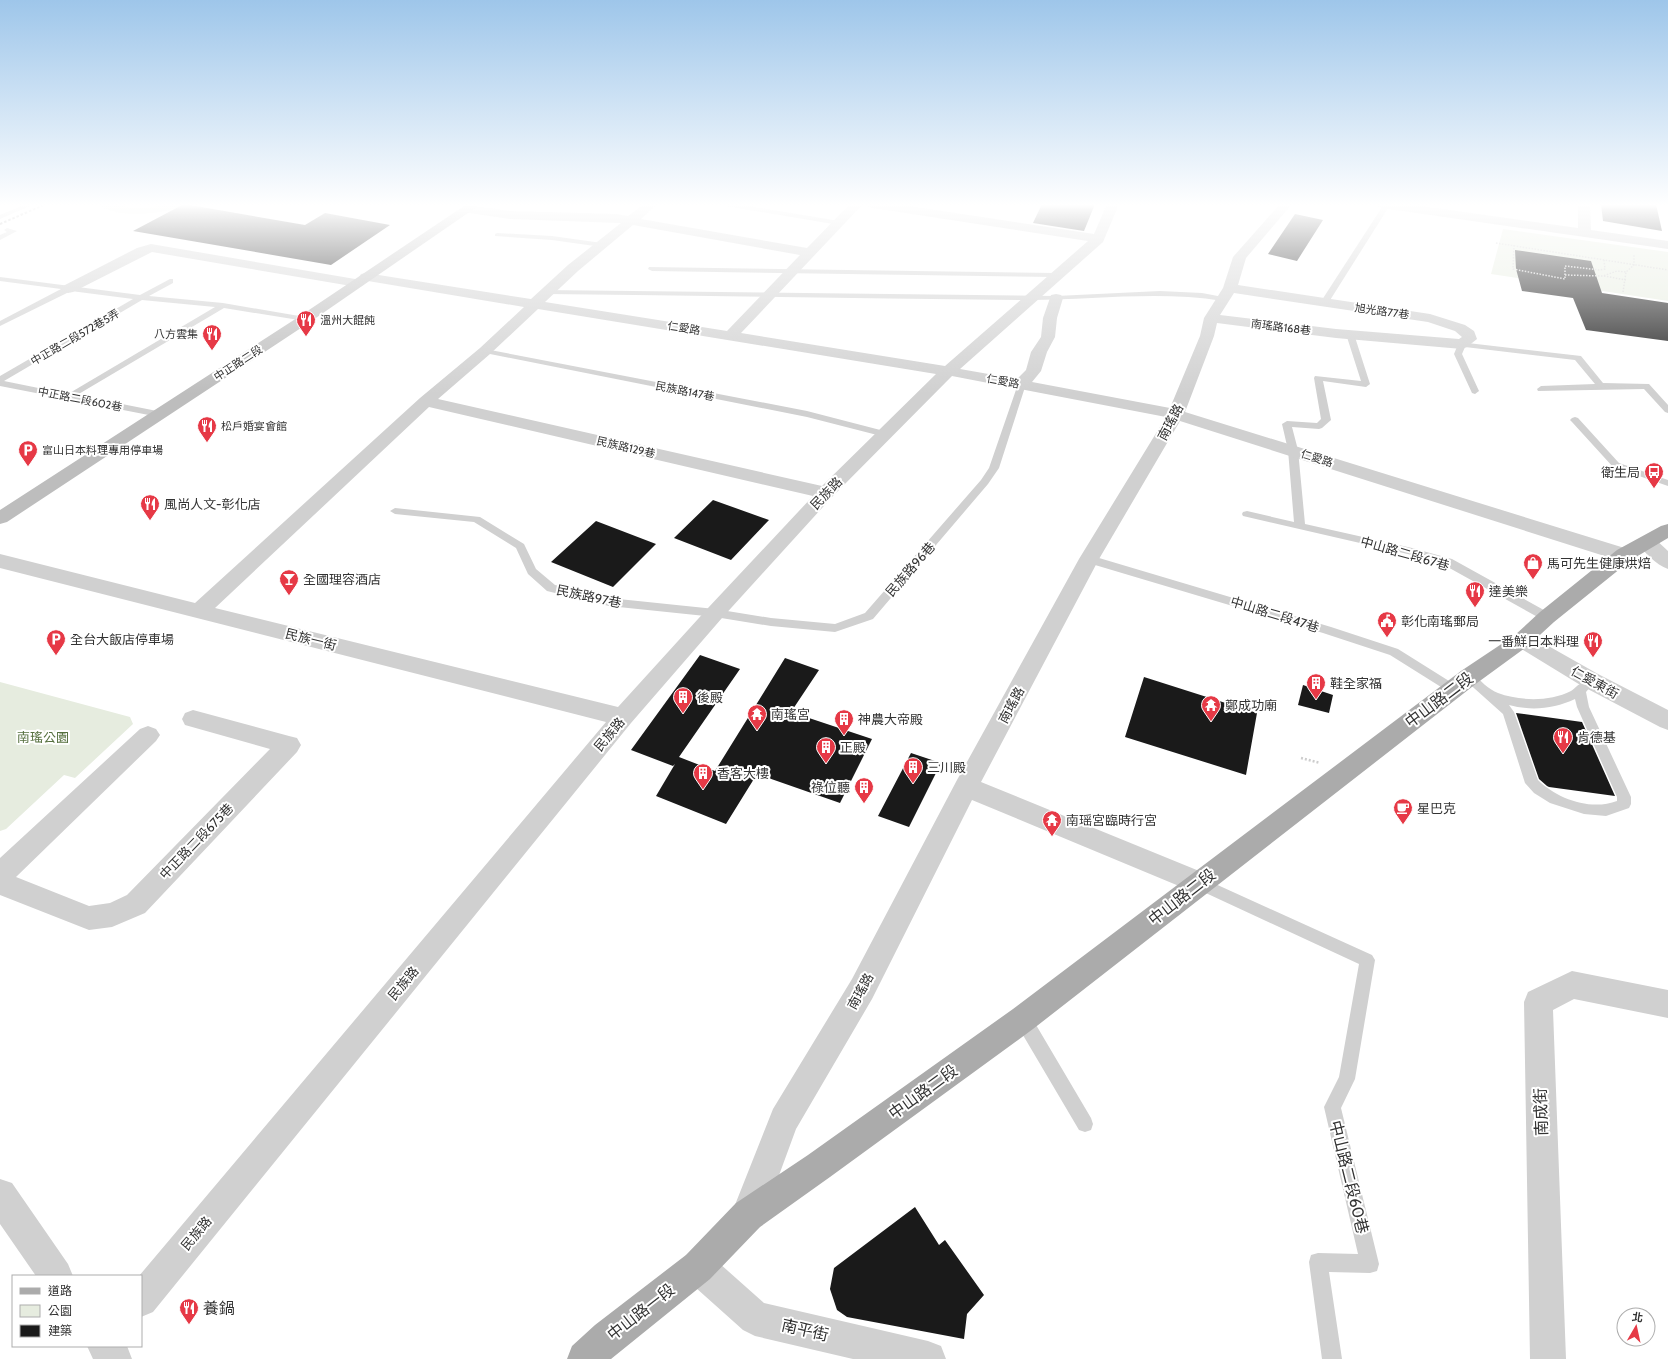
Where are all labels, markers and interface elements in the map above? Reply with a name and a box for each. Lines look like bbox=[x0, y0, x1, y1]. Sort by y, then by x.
street label: 旭光路77巷 bbox=[1354, 300, 1410, 322]
street label: 中正路二段572巷5弄 bbox=[28, 306, 122, 368]
restaurant icon: 溫州大餛飩 bbox=[295, 309, 317, 337]
place label: 溫州大餛飩 bbox=[320, 313, 375, 327]
street label: 南瑤路168巷 bbox=[1250, 316, 1312, 338]
street label: 仁愛路 bbox=[667, 319, 701, 337]
restaurant icon: 八方雲集 bbox=[201, 323, 223, 351]
place label: 八方雲集 bbox=[154, 327, 198, 341]
street label: 中正路二段 bbox=[211, 342, 265, 384]
street label: 仁愛路 bbox=[986, 371, 1020, 391]
street label: 民族路147巷 bbox=[654, 378, 716, 404]
street label: 中正路二段602巷 bbox=[37, 384, 123, 414]
street label: 南瑤路 bbox=[1154, 401, 1186, 443]
restaurant icon: 松戶婚宴會館 bbox=[196, 415, 218, 443]
place label: 松戶婚宴會館 bbox=[221, 419, 287, 433]
street label: 民族路129巷 bbox=[595, 433, 657, 461]
parking icon: 富山日本料理專用停車場 bbox=[17, 439, 39, 467]
place label: 富山日本料理專用停車場 bbox=[42, 443, 163, 457]
street label: 仁愛路 bbox=[1299, 446, 1335, 470]
bus stop icon: 衛生局 bbox=[1643, 461, 1665, 489]
place label: 衛生局 bbox=[1601, 464, 1640, 480]
street label: 民族路 bbox=[807, 473, 845, 513]
restaurant icon: 風尚人文-彰化店 bbox=[139, 493, 161, 521]
place label: 風尚人文-彰化店 bbox=[164, 496, 261, 512]
street label: 中山路二段67巷 bbox=[1359, 533, 1451, 573]
street label: 民族路96巷 bbox=[882, 539, 938, 599]
shop icon: 馬可先生健康烘焙 bbox=[1522, 552, 1544, 580]
place label: 馬可先生健康烘焙 bbox=[1547, 555, 1651, 571]
bar icon: 全國理容酒店 bbox=[278, 568, 300, 596]
place label: 全國理容酒店 bbox=[303, 571, 381, 587]
restaurant icon: 達美樂 bbox=[1464, 580, 1486, 608]
street label: 民族路97巷 bbox=[555, 581, 623, 611]
place label: 達美樂 bbox=[1489, 583, 1528, 599]
street label: 中山路二段47巷 bbox=[1229, 593, 1321, 635]
public building icon: 彰化南瑤郵局 bbox=[1376, 610, 1398, 638]
place label: 彰化南瑤郵局 bbox=[1401, 613, 1479, 629]
street label: 民族一街 bbox=[284, 625, 338, 653]
parking icon: 全台大飯店停車場 bbox=[45, 628, 67, 656]
restaurant icon: 一番鮮日本料理 bbox=[1582, 630, 1604, 658]
place label: 全台大飯店停車場 bbox=[70, 631, 174, 647]
place label: 一番鮮日本料理 bbox=[1488, 633, 1579, 649]
street label: 仁愛東街 bbox=[1568, 662, 1622, 702]
street label: 中山路二段 bbox=[1401, 668, 1477, 732]
building icon: 鞋全家福 bbox=[1305, 672, 1327, 700]
place label: 鞋全家福 bbox=[1330, 675, 1382, 691]
street label: 南瑤路 bbox=[995, 684, 1027, 726]
building icon: 後殿 bbox=[672, 686, 694, 714]
place label: 後殿 bbox=[697, 689, 723, 705]
temple icon: 鄭成功廟 bbox=[1200, 694, 1222, 722]
place label: 鄭成功廟 bbox=[1225, 697, 1277, 713]
temple icon: 南瑤宮 bbox=[746, 703, 768, 731]
place label: 南瑤宮 bbox=[771, 706, 810, 722]
building icon: 神農大帝殿 bbox=[833, 708, 855, 736]
place label: 神農大帝殿 bbox=[858, 711, 923, 727]
street label: 民族路 bbox=[590, 714, 628, 754]
restaurant icon: 肯德基 bbox=[1552, 726, 1574, 754]
park label: 南瑤公園 bbox=[17, 729, 69, 745]
place label: 肯德基 bbox=[1577, 729, 1616, 745]
building icon: 正殿 bbox=[815, 736, 837, 764]
place label: 正殿 bbox=[840, 739, 866, 755]
building icon: 三川殿 bbox=[902, 756, 924, 784]
place label: 三川殿 bbox=[927, 759, 966, 775]
building icon: 香客大樓 bbox=[692, 762, 714, 790]
place label: 香客大樓 bbox=[717, 765, 769, 781]
building icon: 祿位聽 bbox=[853, 776, 875, 804]
place label: 祿位聽 bbox=[811, 779, 850, 795]
cafe icon: 星巴克 bbox=[1392, 797, 1414, 825]
street label: 中正路二段675巷 bbox=[156, 800, 236, 882]
place label: 星巴克 bbox=[1417, 800, 1456, 816]
temple icon: 南瑶宮臨時行宮 bbox=[1041, 809, 1063, 837]
place label: 南瑶宮臨時行宮 bbox=[1066, 812, 1157, 828]
street label: 中山路二段 bbox=[1145, 865, 1219, 929]
street label: 民族路 bbox=[384, 963, 422, 1003]
street label: 南瑤路 bbox=[844, 970, 876, 1012]
street label: 中山路二段 bbox=[885, 1061, 961, 1123]
street label: 南成街 bbox=[1531, 1088, 1551, 1136]
street label: 中山路二段60巷 bbox=[1326, 1118, 1372, 1236]
street label: 民族路 bbox=[177, 1213, 215, 1253]
legend bbox=[12, 1275, 142, 1347]
street label: 中山路一段 bbox=[604, 1280, 678, 1344]
text: 道路 bbox=[48, 1283, 72, 1298]
restaurant icon: 養鍋 bbox=[178, 1297, 200, 1325]
place label: 養鍋 bbox=[203, 1299, 235, 1318]
text: 公園 bbox=[48, 1303, 72, 1318]
north arrow bbox=[1616, 1307, 1656, 1347]
text: 北 bbox=[1631, 1309, 1644, 1325]
street label: 南平街 bbox=[779, 1315, 831, 1345]
text: 建築 bbox=[48, 1323, 72, 1338]

